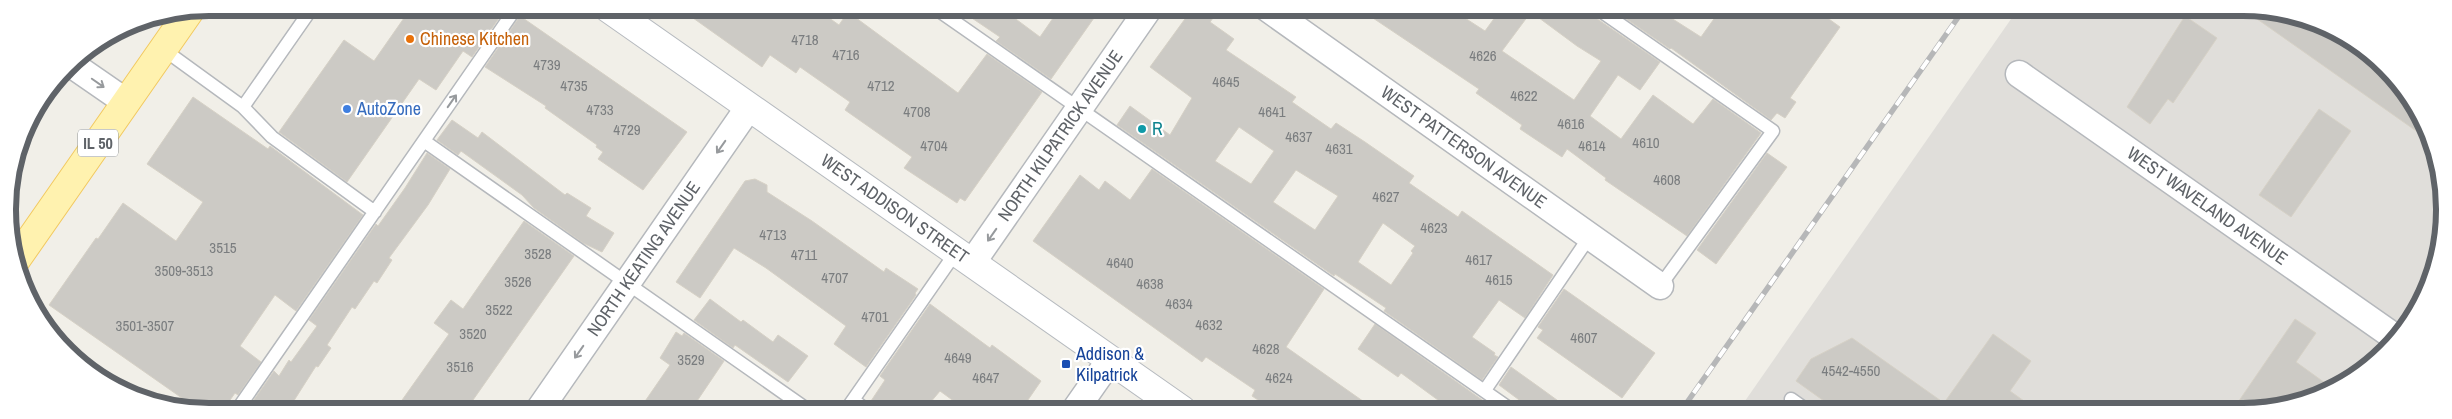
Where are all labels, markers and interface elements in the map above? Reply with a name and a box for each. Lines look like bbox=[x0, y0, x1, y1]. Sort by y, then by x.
place label: Chinese Kitchen bbox=[420, 26, 529, 51]
house number: 4718 bbox=[791, 29, 819, 50]
marker: Chinese Kitchen bbox=[404, 33, 416, 45]
house number: 4716 bbox=[832, 44, 860, 65]
street label: NORTH KILPATRICK AVENUE bbox=[992, 45, 1128, 226]
house number: 4626 bbox=[1469, 45, 1497, 66]
house number: 4739 bbox=[533, 54, 561, 75]
house number: 4645 bbox=[1212, 71, 1240, 92]
house number: 4735 bbox=[560, 75, 588, 96]
house number: 4712 bbox=[867, 75, 895, 96]
one-way arrow bbox=[91, 78, 105, 88]
street label: WEST PATTERSON AVENUE bbox=[1376, 79, 1552, 214]
house number: 4622 bbox=[1510, 85, 1538, 106]
one-way arrow bbox=[447, 94, 457, 108]
place label: AutoZone bbox=[356, 96, 421, 121]
house number: 4733 bbox=[586, 99, 614, 120]
house number: 4708 bbox=[903, 101, 931, 122]
house number: 4641 bbox=[1258, 101, 1286, 122]
marker: AutoZone bbox=[341, 103, 353, 115]
house number: 4616 bbox=[1557, 113, 1585, 134]
place label: R bbox=[1152, 116, 1163, 141]
house number: 4729 bbox=[613, 119, 641, 140]
marker: R bbox=[1136, 123, 1148, 135]
house number: 4637 bbox=[1285, 126, 1313, 147]
road number: IL 50 bbox=[78, 130, 118, 156]
house number: 4610 bbox=[1632, 132, 1660, 153]
house number: 4704 bbox=[920, 135, 948, 156]
house number: 4614 bbox=[1578, 135, 1606, 156]
house number: 4631 bbox=[1325, 138, 1353, 159]
one-way arrow bbox=[716, 140, 726, 154]
street label: WEST WAVELAND AVENUE bbox=[2122, 141, 2293, 270]
street label: WEST ADDISON STREET bbox=[816, 148, 974, 269]
house number: 4608 bbox=[1653, 169, 1681, 190]
street label: NORTH KEATING AVENUE bbox=[581, 176, 706, 341]
house number: 4627 bbox=[1372, 186, 1400, 207]
house number: 4623 bbox=[1420, 217, 1448, 238]
house number: 4713 bbox=[759, 224, 787, 245]
one-way arrow bbox=[987, 228, 997, 242]
house number: 3515 bbox=[209, 237, 237, 258]
house number: 3528 bbox=[524, 243, 552, 264]
house number: 4711 bbox=[791, 244, 817, 265]
house number: 4617 bbox=[1465, 249, 1493, 270]
house number: 4640 bbox=[1106, 252, 1134, 273]
house number: 3509-3513 bbox=[155, 260, 214, 281]
house number: 4707 bbox=[821, 267, 849, 288]
house number: 4615 bbox=[1485, 269, 1513, 290]
house number: 3526 bbox=[504, 271, 532, 292]
house number: 4638 bbox=[1136, 273, 1164, 294]
house number: 4634 bbox=[1165, 293, 1193, 314]
house number: 3522 bbox=[485, 299, 513, 320]
house number: 4701 bbox=[861, 306, 889, 327]
house number: 4632 bbox=[1195, 314, 1223, 335]
house number: 3501-3507 bbox=[116, 315, 175, 336]
house number: 3520 bbox=[459, 323, 487, 344]
house number: 4607 bbox=[1570, 327, 1598, 348]
house number: 4628 bbox=[1252, 338, 1280, 359]
place label: Addison & Kilpatrick bbox=[1075, 341, 1144, 387]
one-way arrow bbox=[574, 345, 584, 359]
house number: 4649 bbox=[944, 347, 972, 368]
house number: 3529 bbox=[677, 349, 705, 370]
house number: 3516 bbox=[446, 356, 474, 377]
marker: Addison & Kilpatrick bbox=[1060, 358, 1072, 370]
house number: 4542-4550 bbox=[1822, 360, 1881, 381]
house number: 4647 bbox=[972, 367, 1000, 388]
house number: 4624 bbox=[1265, 367, 1293, 388]

